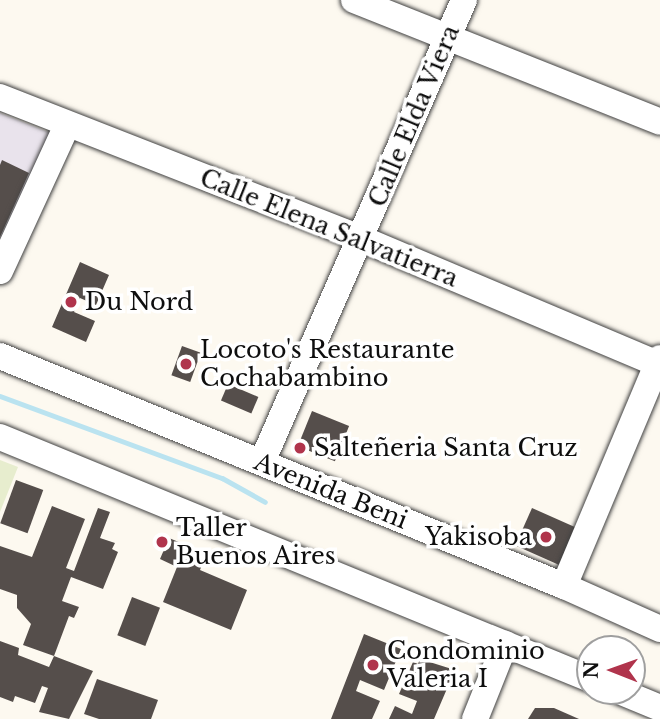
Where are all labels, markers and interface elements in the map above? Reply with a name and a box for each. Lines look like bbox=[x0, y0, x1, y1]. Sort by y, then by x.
street label: Calle Elda Viera bbox=[363, 20, 465, 212]
street label: Calle Elena Salvatierra bbox=[196, 163, 462, 293]
place label: Du Nord bbox=[85, 288, 193, 316]
marker: Du Nord bbox=[63, 294, 79, 310]
place label: Locoto's Restaurante Cochabambino bbox=[200, 336, 455, 392]
marker: Locoto's Restaurante Cochabambino bbox=[178, 356, 194, 372]
place label: Salteñeria Santa Cruz bbox=[314, 434, 578, 462]
marker: Salteñeria Santa Cruz bbox=[292, 440, 308, 456]
street label: Avenida Beni bbox=[250, 447, 412, 535]
place label: Taller Buenos Aires bbox=[176, 514, 337, 570]
place label: Yakisoba bbox=[425, 523, 532, 551]
marker: Yakisoba bbox=[538, 529, 554, 545]
marker: Taller Buenos Aires bbox=[154, 534, 170, 550]
north arrow bbox=[576, 635, 646, 705]
place label: Condominio Valeria I bbox=[387, 637, 545, 693]
marker: Condominio Valeria I bbox=[365, 657, 381, 673]
text: N bbox=[580, 661, 603, 679]

